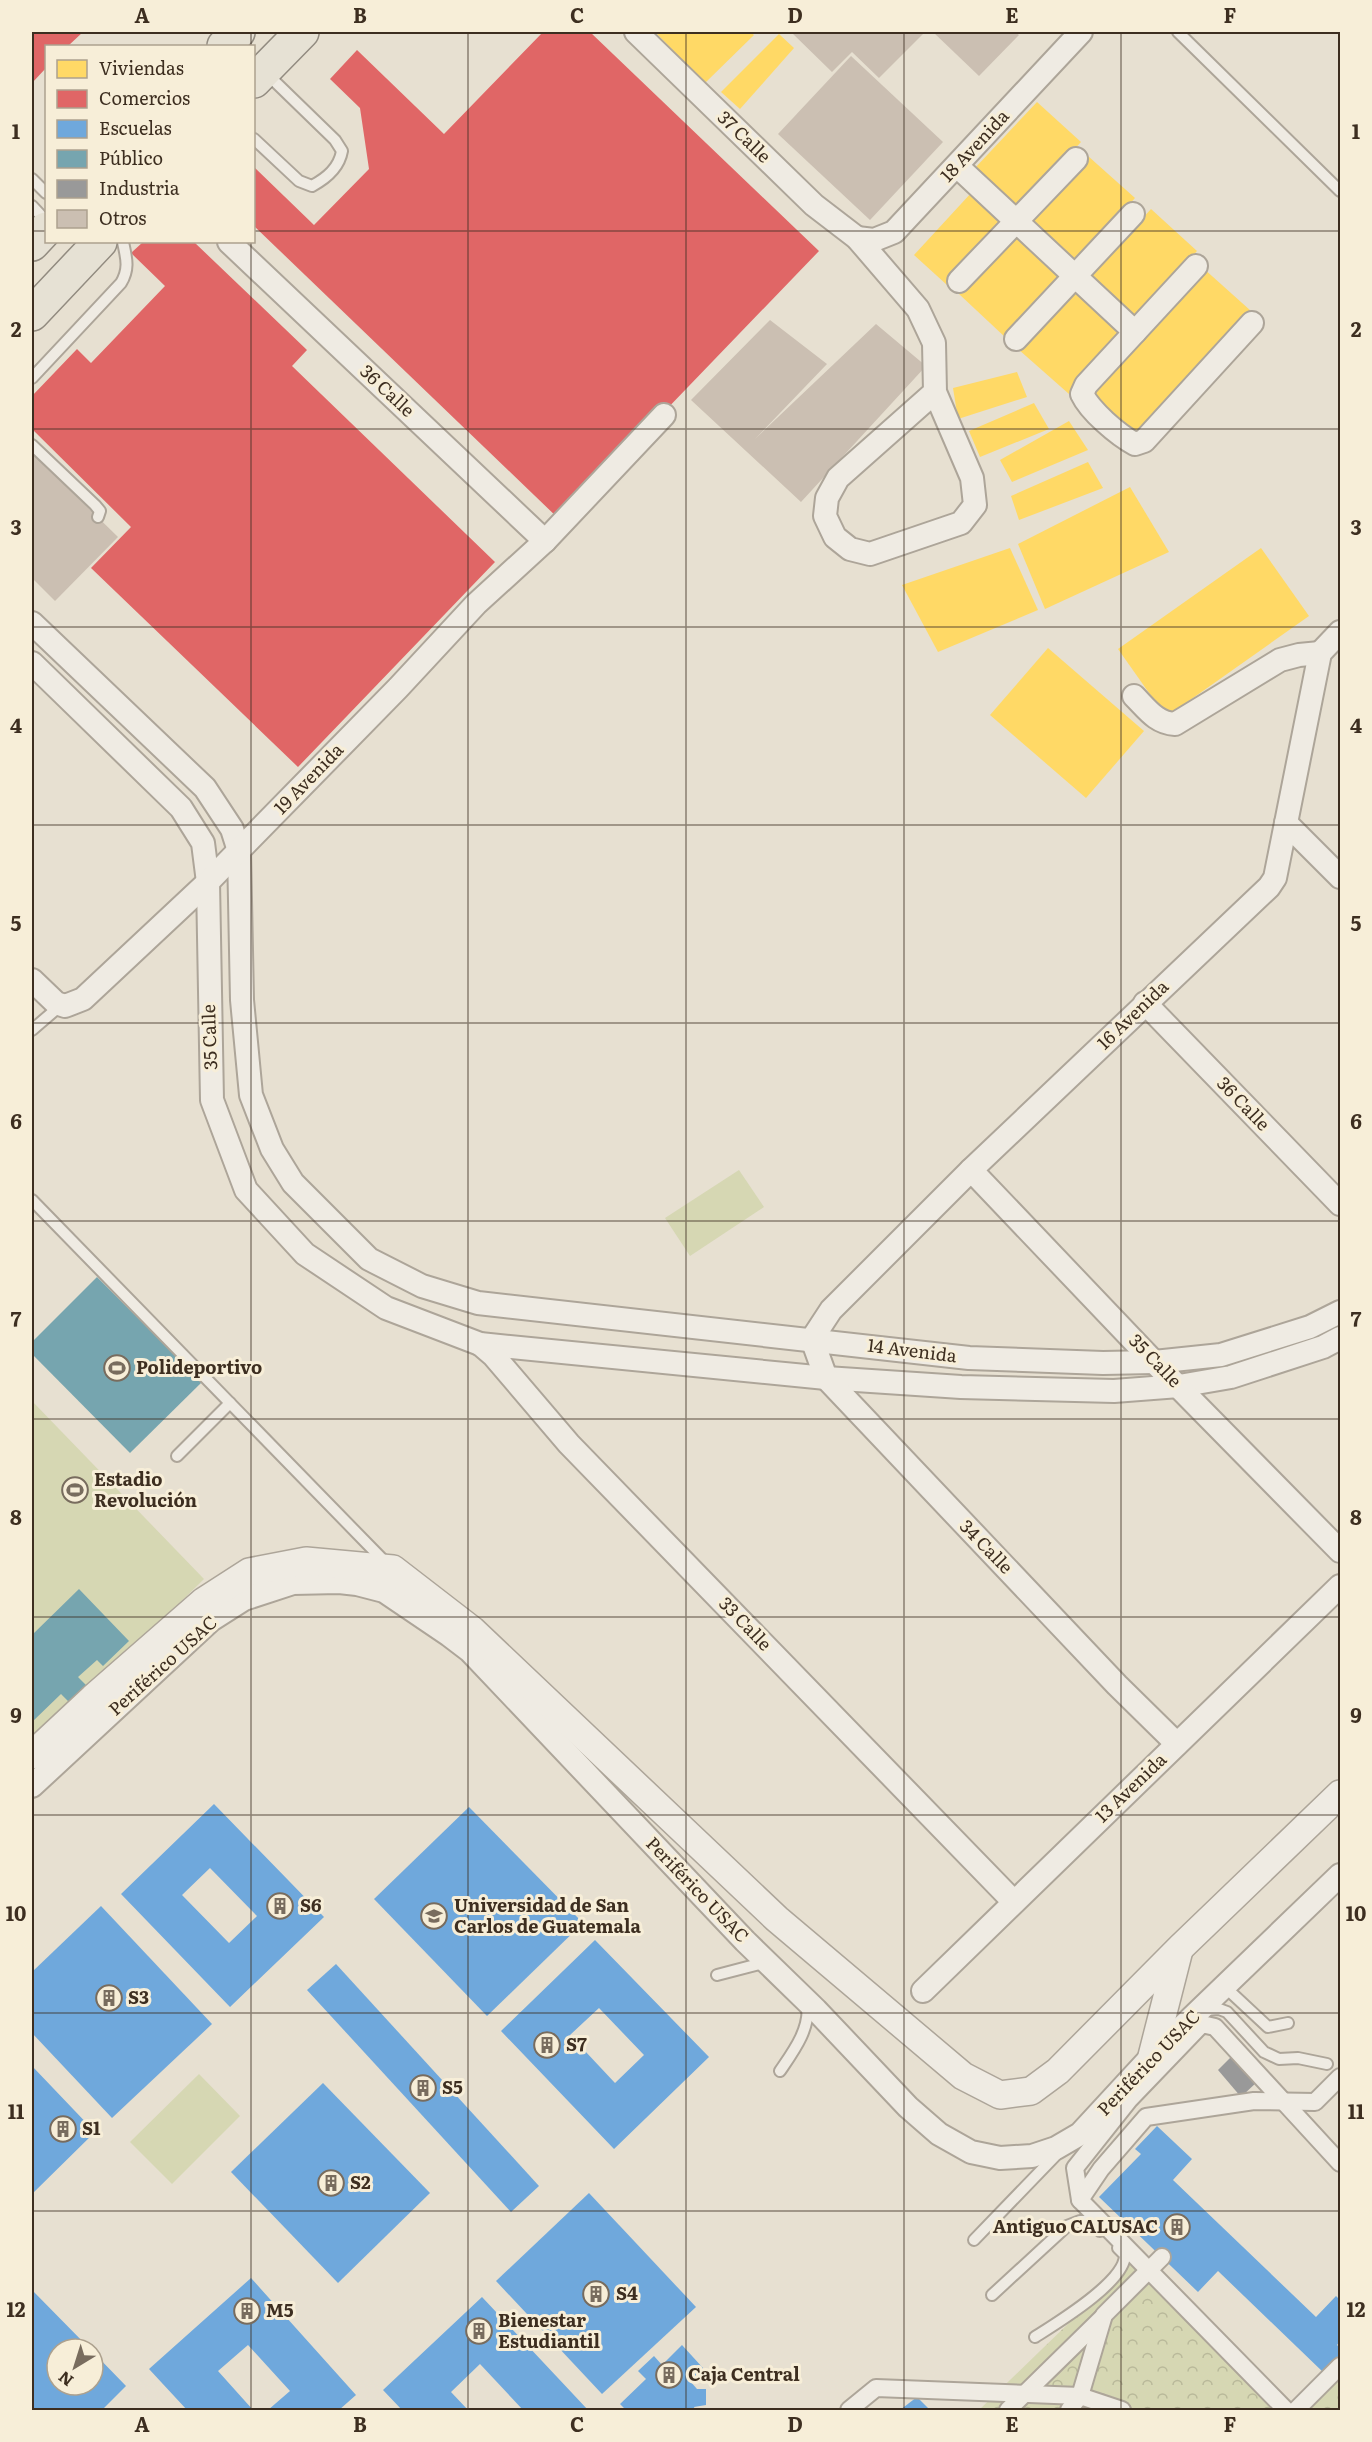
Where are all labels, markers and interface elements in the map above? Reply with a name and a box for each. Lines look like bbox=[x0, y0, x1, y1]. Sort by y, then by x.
text: A bbox=[134, 0, 150, 29]
text: B bbox=[353, 0, 367, 29]
text: C bbox=[570, 0, 584, 29]
text: D bbox=[787, 0, 803, 29]
text: E bbox=[1005, 0, 1019, 29]
text: F bbox=[1224, 0, 1237, 29]
legend bbox=[45, 45, 255, 243]
text: Viviendas bbox=[99, 54, 184, 81]
text: Comercios bbox=[99, 84, 190, 111]
street label: 18 Avenida bbox=[933, 102, 1015, 187]
street label: 37 Calle bbox=[712, 104, 778, 168]
text: Escuelas bbox=[99, 114, 172, 141]
text: 1 bbox=[12, 115, 20, 145]
text: 1 bbox=[1352, 115, 1360, 145]
text: Público bbox=[99, 144, 163, 171]
text: Industria bbox=[99, 174, 180, 201]
text: Otros bbox=[99, 204, 146, 231]
text: 2 bbox=[11, 313, 22, 343]
text: 2 bbox=[1351, 313, 1362, 343]
street label: 36 Calle bbox=[355, 357, 421, 422]
text: 3 bbox=[10, 511, 22, 541]
text: 3 bbox=[1350, 511, 1362, 541]
text: 4 bbox=[10, 709, 22, 739]
text: 4 bbox=[1350, 709, 1362, 739]
street label: 19 Avenida bbox=[267, 736, 349, 820]
text: 5 bbox=[11, 907, 22, 937]
text: 5 bbox=[1351, 907, 1362, 937]
street label: 16 Avenida bbox=[1090, 973, 1174, 1055]
street label: 35 Calle bbox=[194, 1004, 223, 1070]
street label: 36 Calle bbox=[1211, 1070, 1277, 1136]
text: 6 bbox=[10, 1105, 22, 1135]
text: 6 bbox=[1350, 1105, 1362, 1135]
text: 7 bbox=[11, 1303, 22, 1333]
text: 7 bbox=[1351, 1303, 1362, 1333]
street label: 35 Calle bbox=[1124, 1327, 1189, 1393]
street label: 14 Avenida bbox=[866, 1331, 959, 1368]
sports icon: Polideportivo bbox=[102, 1353, 132, 1383]
place label: Polideportivo bbox=[136, 1353, 262, 1380]
place label: Estadio Revolución bbox=[94, 1465, 197, 1513]
sports icon: Estadio Revolución bbox=[60, 1475, 90, 1505]
text: 8 bbox=[10, 1501, 22, 1531]
text: 8 bbox=[1350, 1501, 1362, 1531]
street label: 34 Calle bbox=[954, 1513, 1020, 1579]
street label: 33 Calle bbox=[713, 1590, 779, 1656]
street label: Periférico USAC bbox=[102, 1609, 222, 1721]
text: 9 bbox=[10, 1699, 22, 1729]
text: 9 bbox=[1350, 1699, 1362, 1729]
street label: 13 Avenida bbox=[1088, 1746, 1172, 1828]
street label: Periférico USAC bbox=[640, 1830, 756, 1948]
building icon: S6 bbox=[265, 1891, 295, 1921]
place label: S6 bbox=[300, 1891, 322, 1918]
place label: Universidad de San Carlos de Guatemala bbox=[454, 1891, 641, 1939]
text: 10 bbox=[6, 1897, 26, 1927]
text: 10 bbox=[1346, 1897, 1366, 1927]
school or university icon: Universidad de San Carlos de Guatemala bbox=[419, 1901, 449, 1931]
building icon: S3 bbox=[94, 1983, 124, 2013]
place label: S3 bbox=[128, 1983, 149, 2010]
street label: Periférico USAC bbox=[1090, 2003, 1206, 2121]
building icon: S7 bbox=[532, 2030, 562, 2060]
place label: S7 bbox=[566, 2030, 587, 2057]
building icon: S5 bbox=[408, 2073, 438, 2103]
place label: S5 bbox=[442, 2073, 463, 2100]
text: 11 bbox=[8, 2095, 24, 2125]
text: 11 bbox=[1348, 2095, 1364, 2125]
building icon: S1 bbox=[48, 2114, 78, 2144]
place label: S1 bbox=[82, 2114, 101, 2141]
building icon: S2 bbox=[316, 2168, 346, 2198]
place label: S2 bbox=[350, 2168, 371, 2195]
place label: Antiguo CALUSAC bbox=[993, 2212, 1158, 2239]
building icon: Antiguo CALUSAC bbox=[1162, 2212, 1192, 2242]
building icon: S4 bbox=[581, 2279, 611, 2309]
place label: S4 bbox=[616, 2279, 638, 2306]
text: 12 bbox=[6, 2293, 26, 2323]
text: 12 bbox=[1346, 2293, 1366, 2323]
building icon: M5 bbox=[232, 2296, 262, 2326]
place label: M5 bbox=[266, 2296, 294, 2323]
place label: Bienestar Estudiantil bbox=[498, 2306, 601, 2354]
building icon: Bienestar Estudiantil bbox=[464, 2316, 494, 2346]
north arrow bbox=[45, 2337, 105, 2397]
building icon: Caja Central bbox=[654, 2360, 684, 2390]
place label: Caja Central bbox=[688, 2360, 800, 2387]
text: N bbox=[52, 2366, 78, 2393]
text: A bbox=[134, 2408, 150, 2438]
text: B bbox=[353, 2408, 367, 2438]
text: C bbox=[570, 2408, 584, 2438]
text: D bbox=[787, 2408, 803, 2438]
text: E bbox=[1005, 2408, 1019, 2438]
text: F bbox=[1224, 2408, 1237, 2438]

